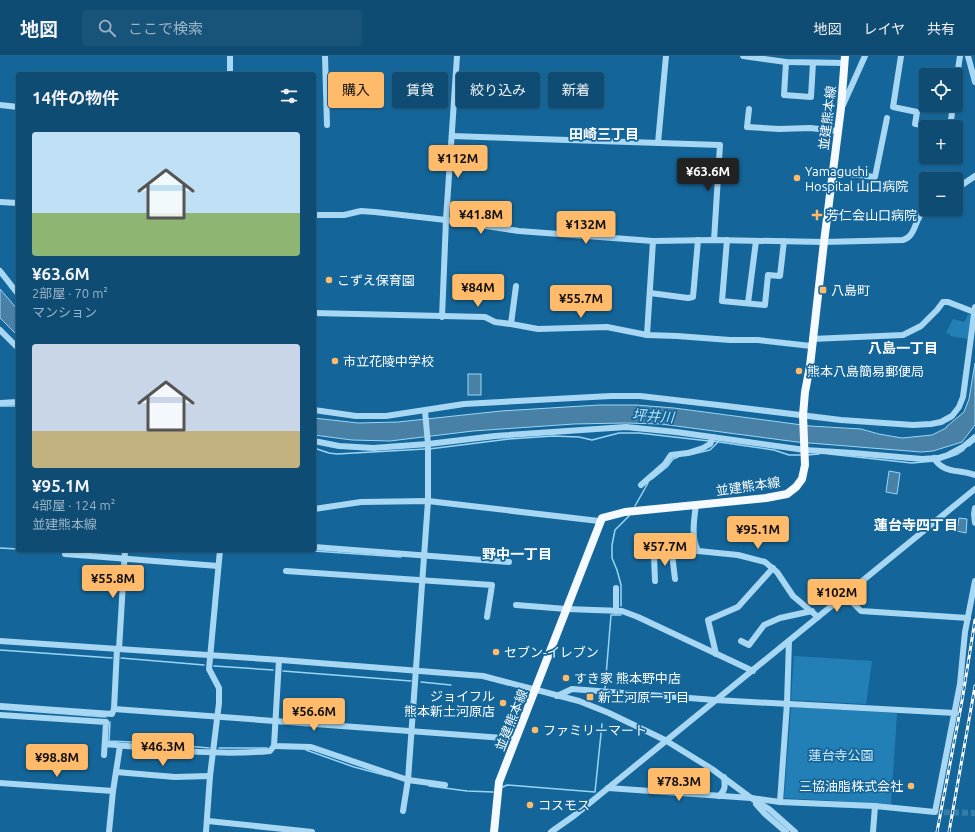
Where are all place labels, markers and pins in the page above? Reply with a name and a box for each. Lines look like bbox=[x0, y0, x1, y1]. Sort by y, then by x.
pin: ¥112M bbox=[430, 145, 486, 179]
pin: ¥63.6M bbox=[675, 158, 741, 192]
place label: Yamaguchi Hospital 山口病院 bbox=[805, 164, 908, 193]
marker: Yamaguchi Hospital 山口病院 bbox=[792, 173, 802, 183]
pin: ¥41.8M bbox=[448, 201, 514, 235]
place label: 芳仁会山口病院 bbox=[826, 208, 917, 222]
marker: 芳仁会山口病院 bbox=[811, 209, 823, 221]
pin: ¥132M bbox=[558, 211, 614, 245]
place label: こずえ保育園 bbox=[337, 273, 415, 287]
pin: ¥84M bbox=[454, 274, 502, 308]
marker: こずえ保育園 bbox=[324, 275, 334, 285]
place label: 八島町 bbox=[831, 283, 870, 297]
pin: ¥55.7M bbox=[548, 285, 614, 319]
marker: 八島町 bbox=[818, 285, 828, 295]
place label: 市立花陵中学校 bbox=[343, 354, 434, 368]
marker: 市立花陵中学校 bbox=[330, 356, 340, 366]
place label: 熊本八島簡易郵便局 bbox=[807, 364, 924, 378]
marker: 熊本八島簡易郵便局 bbox=[794, 366, 804, 376]
pin: ¥95.1M bbox=[725, 516, 791, 550]
pin: ¥57.7M bbox=[632, 533, 698, 567]
pin: ¥55.8M bbox=[80, 565, 146, 599]
pin: ¥102M bbox=[809, 579, 865, 613]
place label: セブン-イレブン bbox=[504, 645, 599, 659]
marker: セブン-イレブン bbox=[491, 647, 501, 657]
place label: すき家 熊本野中店 bbox=[574, 671, 681, 685]
marker: すき家 熊本野中店 bbox=[561, 673, 571, 683]
place label: ジョイフル 熊本新土河原店 bbox=[404, 689, 495, 718]
place label: 新土河原一丁目 bbox=[598, 690, 689, 704]
marker: 新土河原一丁目 bbox=[585, 692, 595, 702]
pin: ¥56.6M bbox=[281, 698, 347, 732]
marker: ジョイフル 熊本新土河原店 bbox=[498, 698, 508, 708]
place label: ファミリーマート bbox=[543, 723, 647, 737]
marker: ファミリーマート bbox=[530, 725, 540, 735]
pin: ¥46.3M bbox=[130, 733, 196, 767]
pin: ¥98.8M bbox=[24, 744, 90, 778]
pin: ¥78.3M bbox=[646, 768, 712, 802]
place label: 三協油脂株式会社 bbox=[799, 779, 903, 793]
marker: 三協油脂株式会社 bbox=[906, 781, 916, 791]
place label: コスモス bbox=[538, 798, 590, 812]
marker: コスモス bbox=[525, 800, 535, 810]

